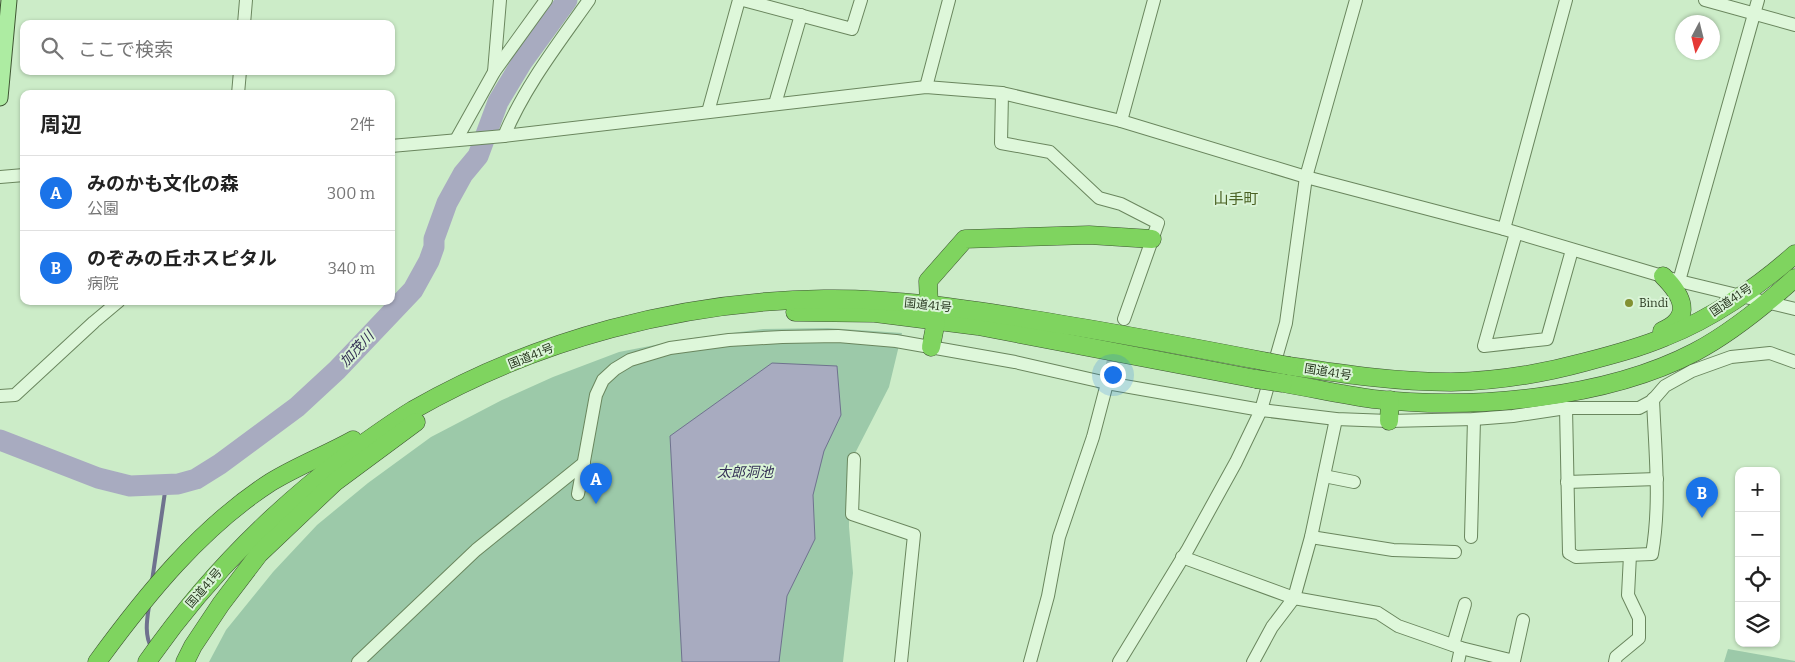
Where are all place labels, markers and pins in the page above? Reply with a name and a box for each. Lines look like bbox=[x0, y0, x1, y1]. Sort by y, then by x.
place label: Bindi bbox=[1639, 296, 1669, 310]
marker: Bindi bbox=[1623, 297, 1635, 309]
pin: A bbox=[580, 463, 612, 504]
pin: B bbox=[1686, 477, 1718, 518]

